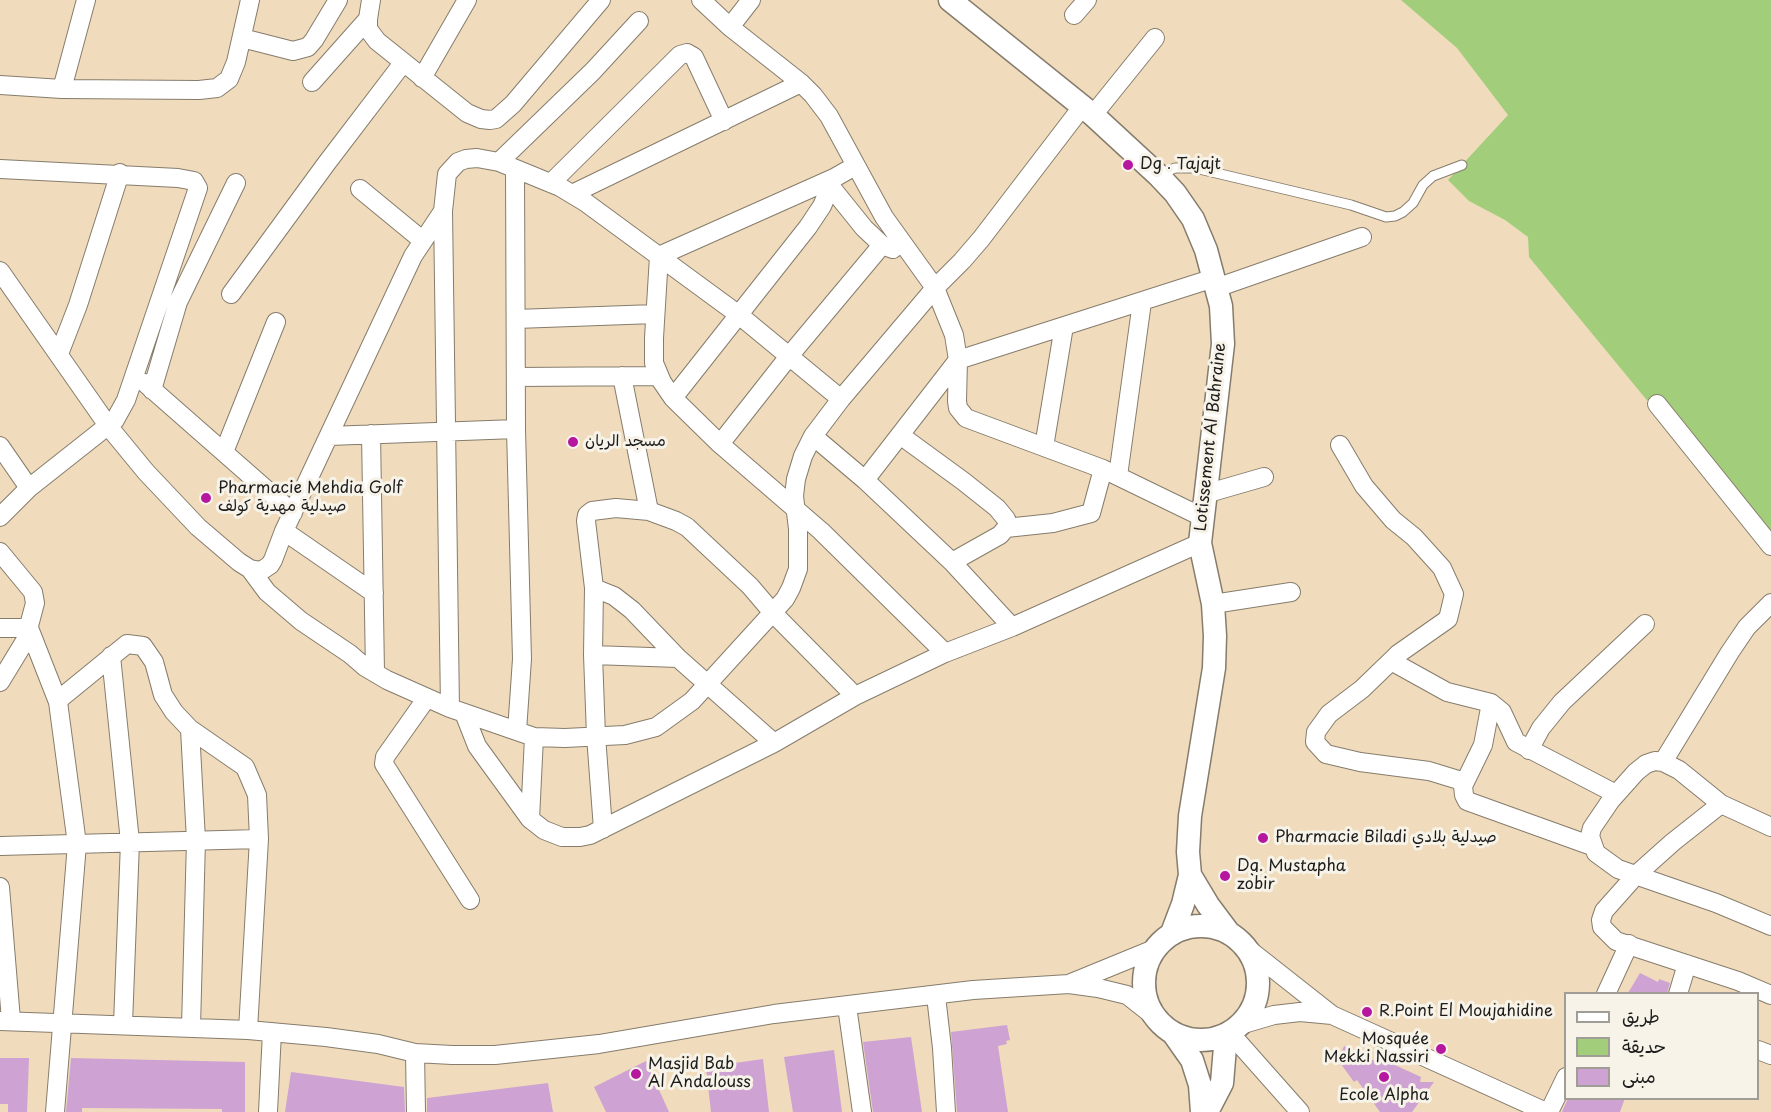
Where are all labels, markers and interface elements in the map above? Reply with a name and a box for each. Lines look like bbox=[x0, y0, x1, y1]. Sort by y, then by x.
place label: Dg . Tajajt bbox=[1140, 155, 1221, 175]
marker: Dg . Tajajt bbox=[1121, 158, 1135, 172]
street label: Lotissement Al Bahraine bbox=[1192, 342, 1230, 532]
place label: مسجد الريان bbox=[585, 432, 666, 452]
marker: مسجد الريان bbox=[566, 435, 580, 449]
place label: Pharmacie Mehdia Golf صيدلية مهدية كولف bbox=[218, 479, 402, 517]
marker: Pharmacie Mehdia Golf صيدلية مهدية كولف bbox=[199, 491, 213, 505]
place label: Pharmacie Biladi صيدلية بلادي bbox=[1275, 828, 1497, 848]
marker: Pharmacie Biladi صيدلية بلادي bbox=[1256, 831, 1270, 845]
place label: Dg. Mustapha zobir bbox=[1237, 857, 1346, 895]
marker: Dg. Mustapha zobir bbox=[1218, 869, 1232, 883]
legend bbox=[1564, 992, 1759, 1100]
place label: R.Point El Moujahidine bbox=[1379, 1002, 1553, 1022]
text: طريق bbox=[1622, 1002, 1660, 1029]
marker: R.Point El Moujahidine bbox=[1360, 1005, 1374, 1019]
place label: Mosquée Mekki Nassiri bbox=[1324, 1030, 1429, 1068]
text: حديقة bbox=[1622, 1032, 1666, 1059]
marker: Mosquée Mekki Nassiri bbox=[1434, 1042, 1448, 1056]
place label: Masjid Bab Al Andalouss bbox=[648, 1055, 751, 1093]
text: مبنى bbox=[1622, 1062, 1656, 1089]
marker: Masjid Bab Al Andalouss bbox=[629, 1067, 643, 1081]
marker: Ecole Alpha bbox=[1377, 1070, 1391, 1084]
place label: Ecole Alpha bbox=[1339, 1086, 1429, 1106]

